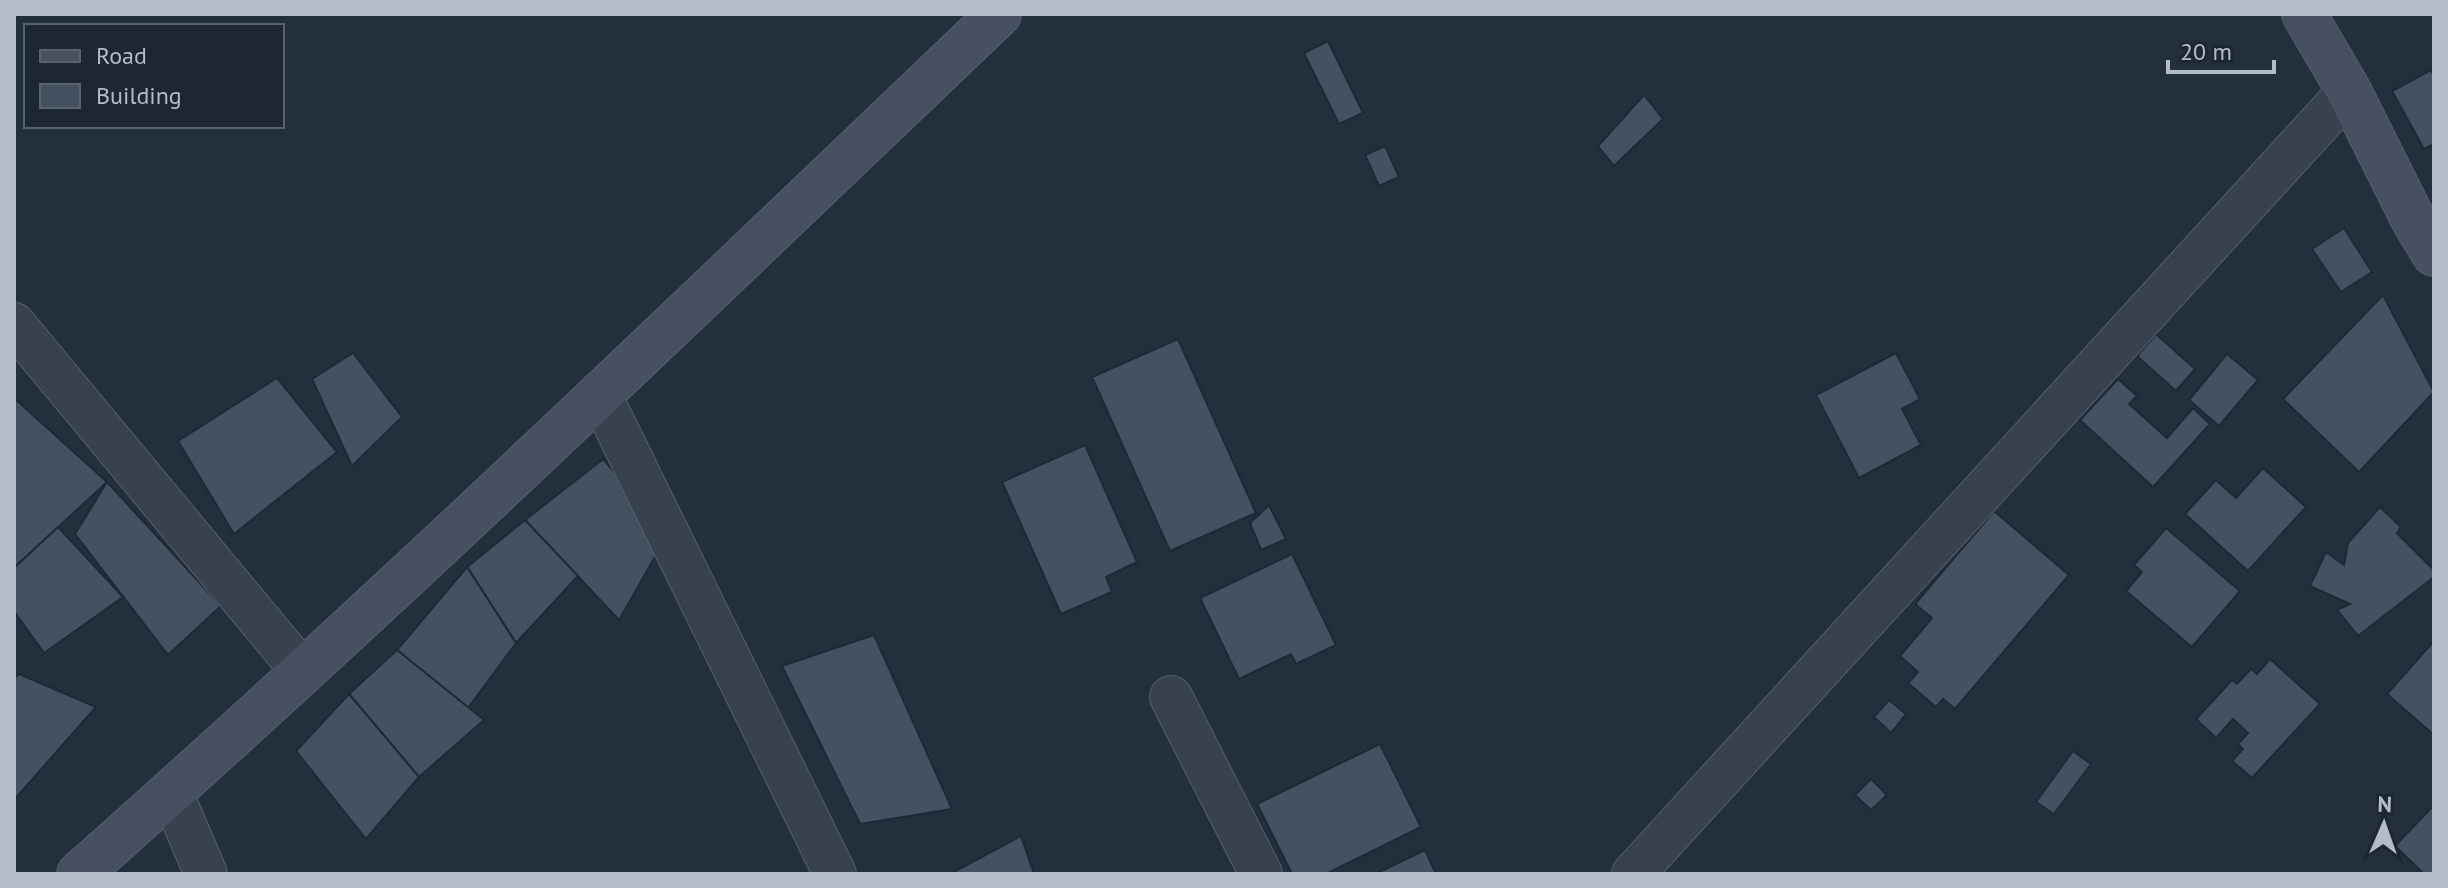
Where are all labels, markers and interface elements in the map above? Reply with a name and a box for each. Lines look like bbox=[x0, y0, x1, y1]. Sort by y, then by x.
legend bbox=[24, 24, 284, 128]
scale bar bbox=[2168, 24, 2274, 74]
text: 20 m bbox=[2180, 36, 2232, 67]
text: Road bbox=[96, 40, 147, 71]
text: Building bbox=[96, 80, 182, 111]
north arrow bbox=[2344, 784, 2424, 864]
text: N bbox=[2377, 790, 2392, 818]

